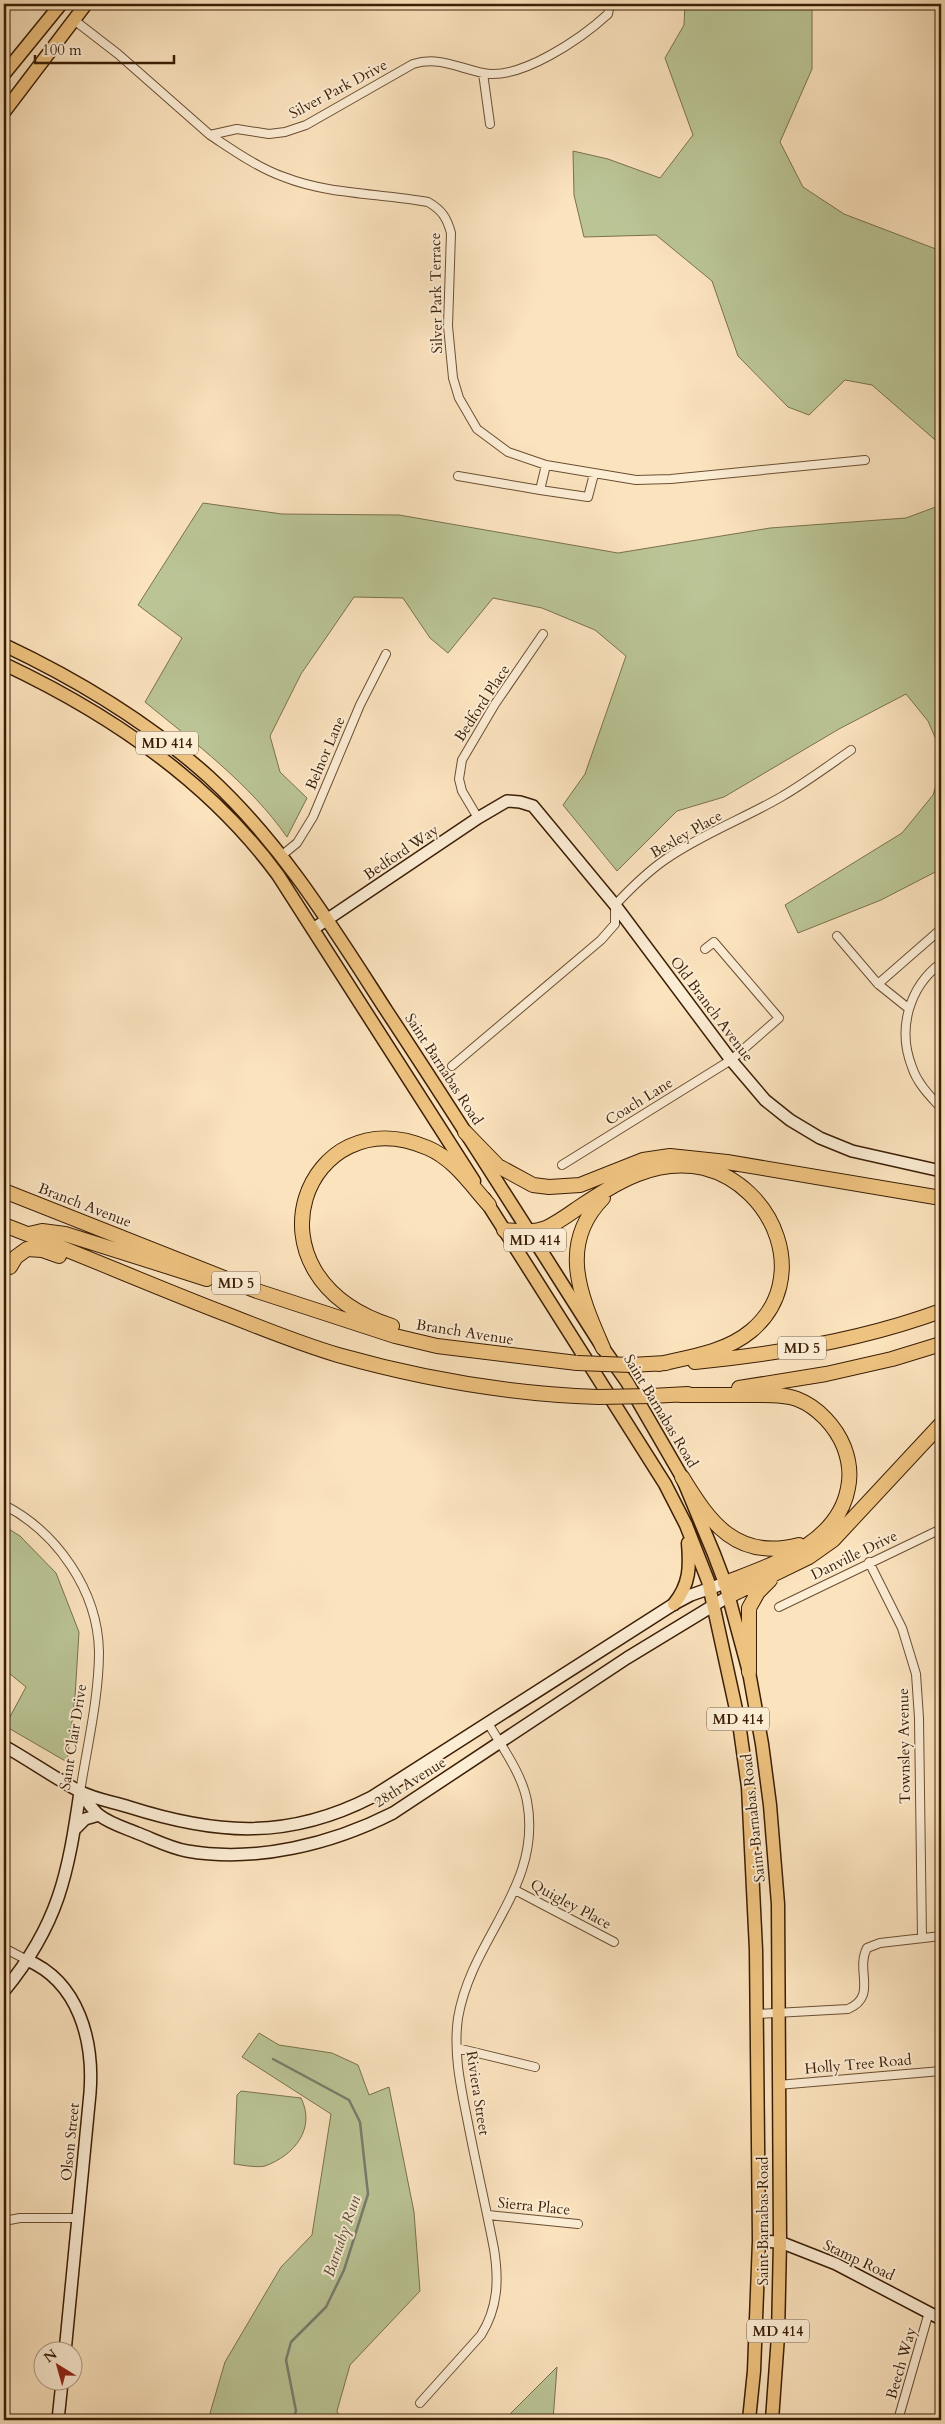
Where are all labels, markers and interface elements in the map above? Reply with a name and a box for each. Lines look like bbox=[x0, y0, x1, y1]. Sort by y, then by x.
scale bar bbox=[35, 32, 174, 64]
text: 100 m bbox=[42, 40, 82, 60]
street label: Silver Park Drive bbox=[285, 55, 391, 123]
street label: Silver Park Terrace bbox=[425, 232, 447, 354]
street label: Bedford Place bbox=[450, 661, 514, 745]
street label: Belnor Lane bbox=[301, 713, 349, 793]
road number: MD 414 bbox=[136, 731, 198, 754]
street label: Bexley Place bbox=[646, 805, 726, 863]
street label: Bedford Way bbox=[360, 820, 442, 884]
street label: Old Branch Avenue bbox=[666, 952, 758, 1066]
street label: Saint Barnabas Road bbox=[400, 1009, 488, 1129]
street label: Coach Lane bbox=[601, 1072, 677, 1130]
street label: Branch Avenue bbox=[35, 1178, 135, 1232]
road number: MD 414 bbox=[504, 1228, 566, 1252]
road number: MD 5 bbox=[212, 1272, 260, 1295]
street label: Branch Avenue bbox=[415, 1314, 515, 1350]
road number: MD 5 bbox=[778, 1336, 826, 1360]
street label: Saint Barnabas Road bbox=[619, 1350, 703, 1472]
street label: Danville Drive bbox=[807, 1525, 901, 1585]
street label: Saint Clair Drive bbox=[55, 1682, 91, 1792]
street label: Townsley Avenue bbox=[893, 1688, 915, 1804]
road number: MD 414 bbox=[707, 1708, 769, 1730]
street label: 28th Avenue bbox=[370, 1752, 450, 1812]
street label: Saint Barnabas Road bbox=[736, 1753, 770, 1883]
street label: Quigley Place bbox=[527, 1874, 615, 1934]
street label: Riviera Street bbox=[461, 2049, 495, 2137]
street label: Holly Tree Road bbox=[804, 2049, 912, 2079]
street label: Olson Street bbox=[56, 2102, 84, 2182]
street label: Saint Barnabas Road bbox=[753, 2156, 773, 2286]
street label: Sierra Place bbox=[497, 2192, 571, 2220]
water label: Barnaby Run bbox=[318, 2193, 366, 2280]
street label: Stamp Road bbox=[820, 2235, 898, 2285]
road number: MD 414 bbox=[747, 2320, 809, 2342]
street label: Beech Way bbox=[881, 2325, 921, 2401]
north arrow bbox=[32, 2342, 82, 2392]
text: N bbox=[40, 2345, 61, 2367]

